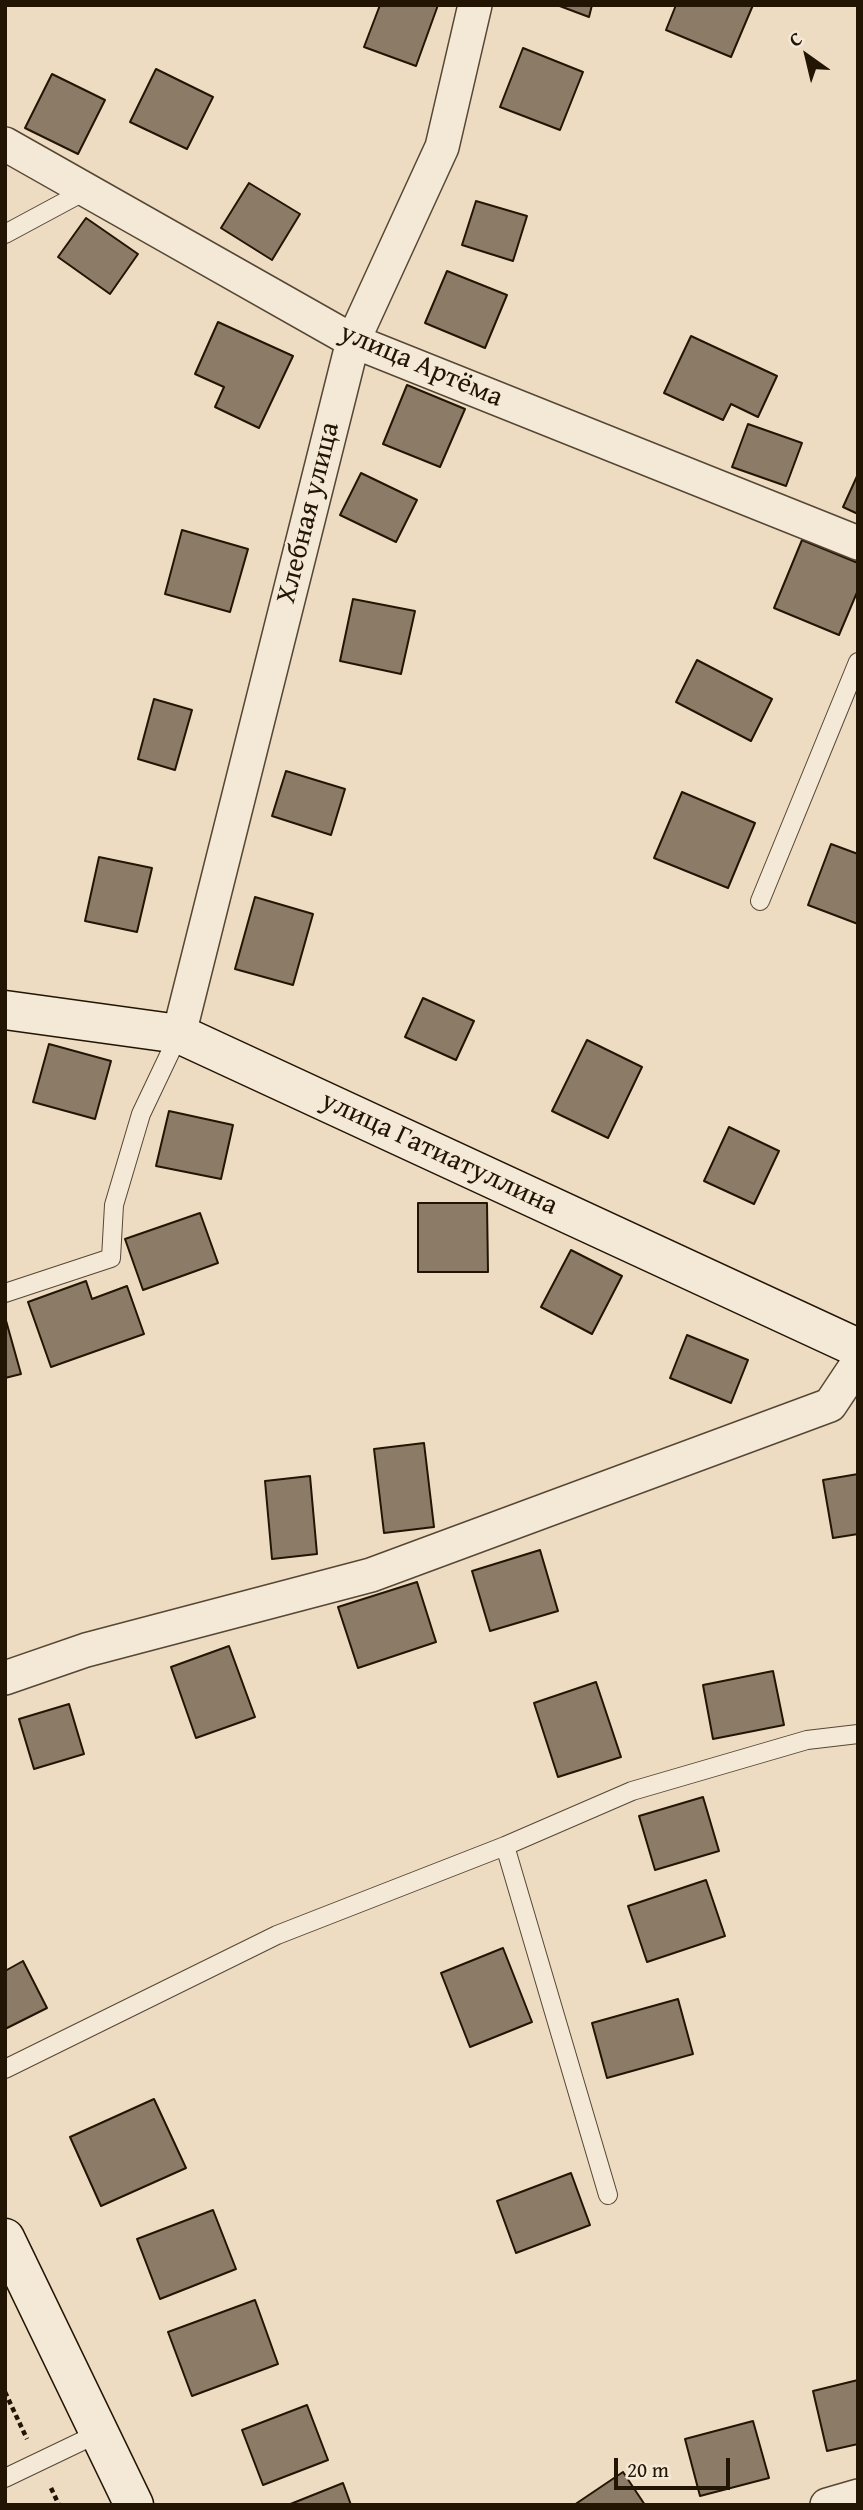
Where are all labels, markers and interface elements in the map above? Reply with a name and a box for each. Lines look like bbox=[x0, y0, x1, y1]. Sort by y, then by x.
north arrow bbox=[772, 21, 842, 91]
text: С bbox=[783, 24, 808, 53]
street label: улица Артёма bbox=[334, 317, 508, 415]
street label: Хлебная улица bbox=[270, 419, 348, 607]
street label: улица Гатиатуллина bbox=[315, 1084, 563, 1224]
scale bar bbox=[618, 2444, 734, 2488]
text: 20 m bbox=[627, 2454, 669, 2485]

